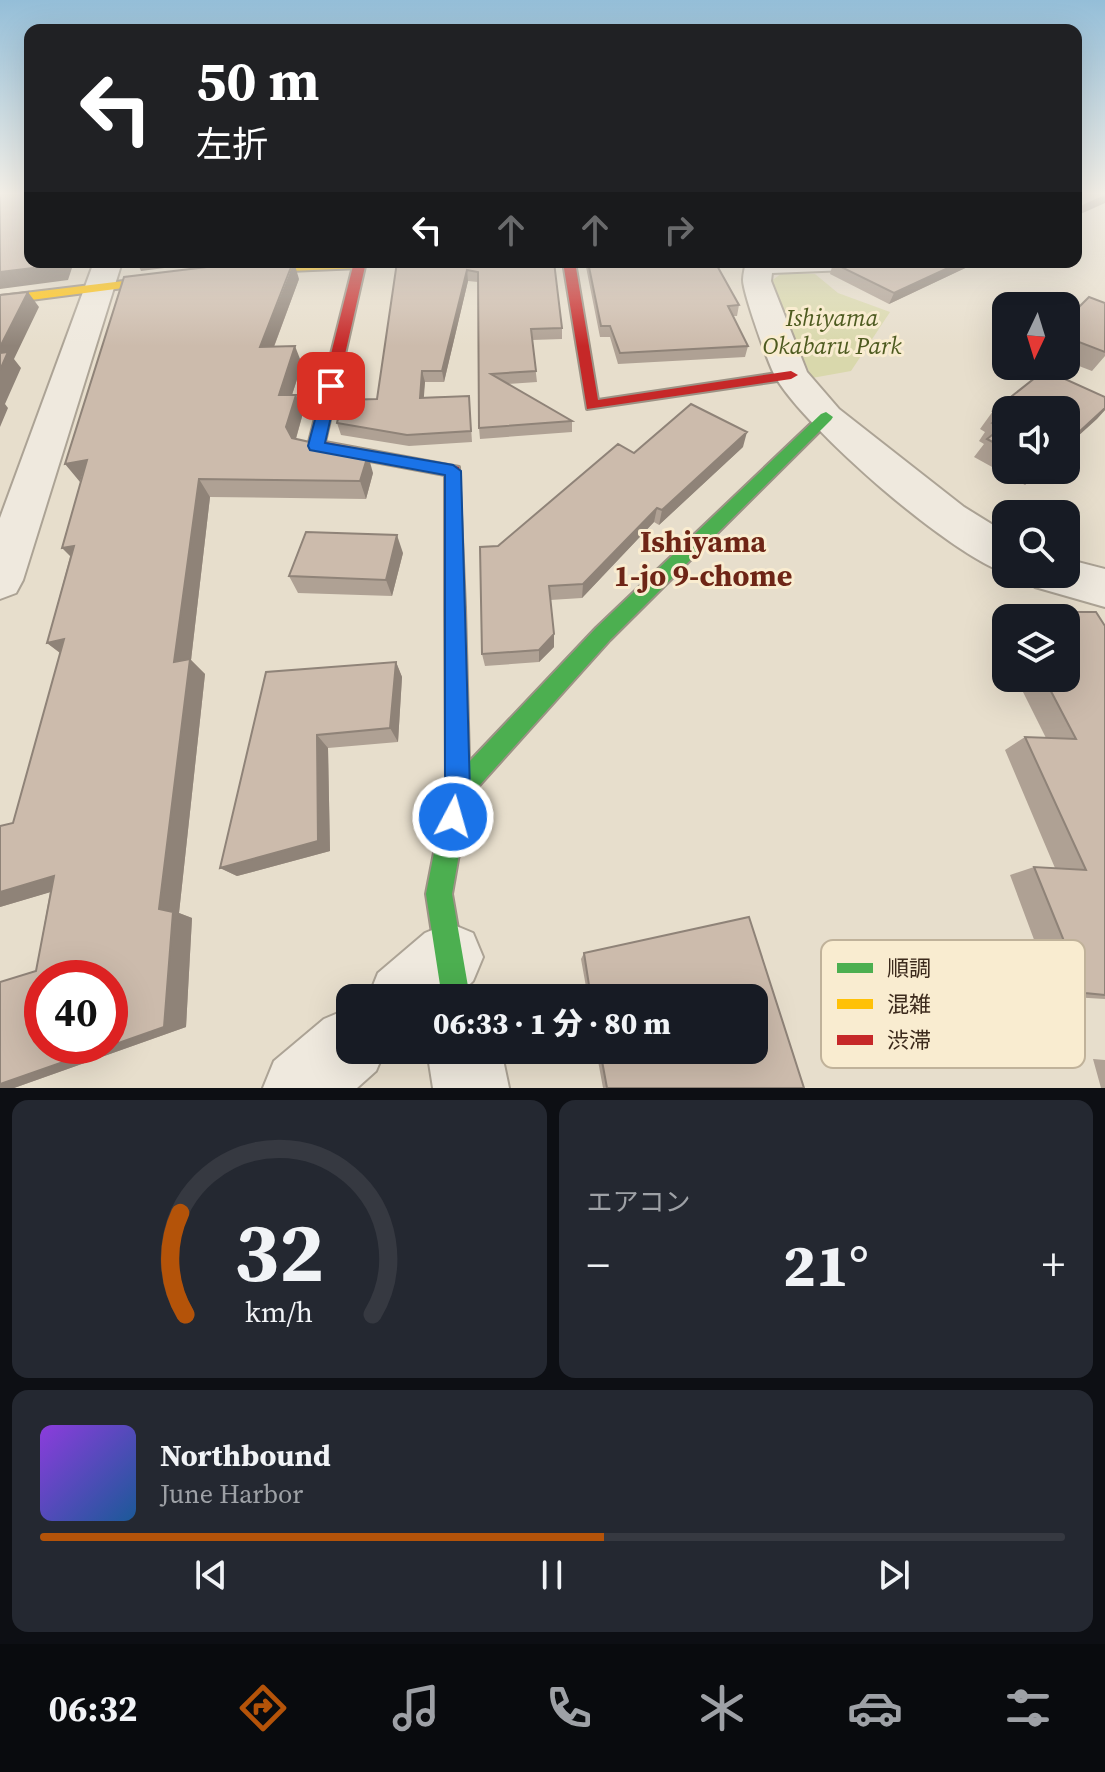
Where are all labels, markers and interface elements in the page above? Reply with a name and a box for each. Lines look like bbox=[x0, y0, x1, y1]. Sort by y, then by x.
text: 50 m bbox=[196, 42, 319, 119]
icon: left bbox=[64, 56, 168, 160]
text: 左折 bbox=[196, 120, 268, 169]
icon: left bbox=[405, 208, 449, 252]
icon: ahead bbox=[489, 208, 533, 252]
icon: ahead bbox=[573, 208, 617, 252]
icon: right bbox=[657, 208, 701, 252]
north arrow bbox=[992, 292, 1080, 380]
map controls bbox=[992, 292, 1080, 692]
park label: Ishiyama Okabaru Park bbox=[762, 301, 902, 362]
pin bbox=[297, 352, 365, 420]
icon: arrive bbox=[309, 364, 353, 408]
button: sound bbox=[992, 396, 1080, 484]
button: search bbox=[992, 500, 1080, 588]
district label: Ishiyama 1-jo 9-chome bbox=[614, 521, 792, 596]
button: layers bbox=[992, 604, 1080, 692]
position arrow bbox=[411, 775, 495, 859]
legend bbox=[821, 940, 1085, 1068]
text: 順調 bbox=[887, 953, 931, 983]
speed limit sign: 40 bbox=[24, 960, 128, 1064]
text: 混雑 bbox=[887, 989, 931, 1019]
text: 06:33 · 1 分 · 80 m bbox=[433, 1003, 671, 1044]
text: 渋滞 bbox=[887, 1025, 931, 1055]
text: エアコン bbox=[587, 1184, 691, 1220]
text: 32 bbox=[234, 1195, 324, 1309]
text: 21° bbox=[783, 1224, 869, 1306]
text: − bbox=[587, 1234, 610, 1295]
text: + bbox=[1042, 1234, 1065, 1295]
text: km/h bbox=[245, 1292, 313, 1332]
text: Northbound bbox=[160, 1435, 331, 1476]
text: June Harbor bbox=[160, 1476, 303, 1512]
icon: previous bbox=[189, 1553, 233, 1597]
icon: pause bbox=[530, 1553, 574, 1597]
icon: next bbox=[872, 1553, 916, 1597]
icon: directions bbox=[235, 1680, 291, 1736]
icon: music bbox=[388, 1680, 444, 1736]
icon: phone bbox=[541, 1680, 597, 1736]
icon: climate bbox=[694, 1680, 750, 1736]
icon: car bbox=[847, 1680, 903, 1736]
icon: filters bbox=[1000, 1680, 1056, 1736]
text: 06:32 bbox=[49, 1684, 137, 1733]

